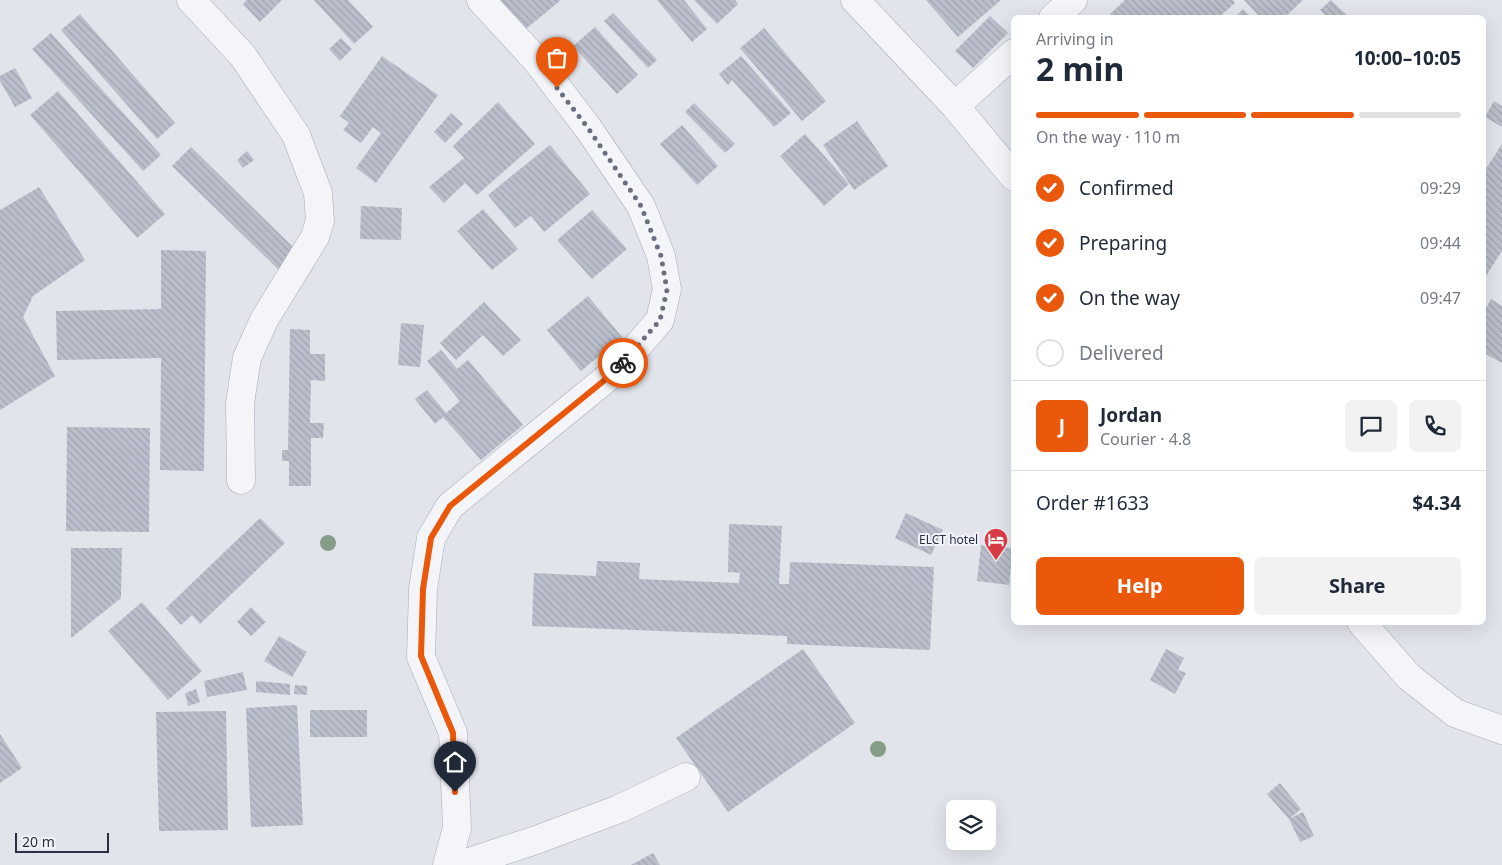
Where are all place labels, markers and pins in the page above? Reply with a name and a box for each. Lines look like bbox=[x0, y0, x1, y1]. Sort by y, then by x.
pin bbox=[536, 37, 578, 88]
hotel icon: ELCT hotel bbox=[983, 527, 1009, 561]
place label: ELCT hotel bbox=[919, 531, 978, 548]
pin bbox=[434, 741, 476, 792]

